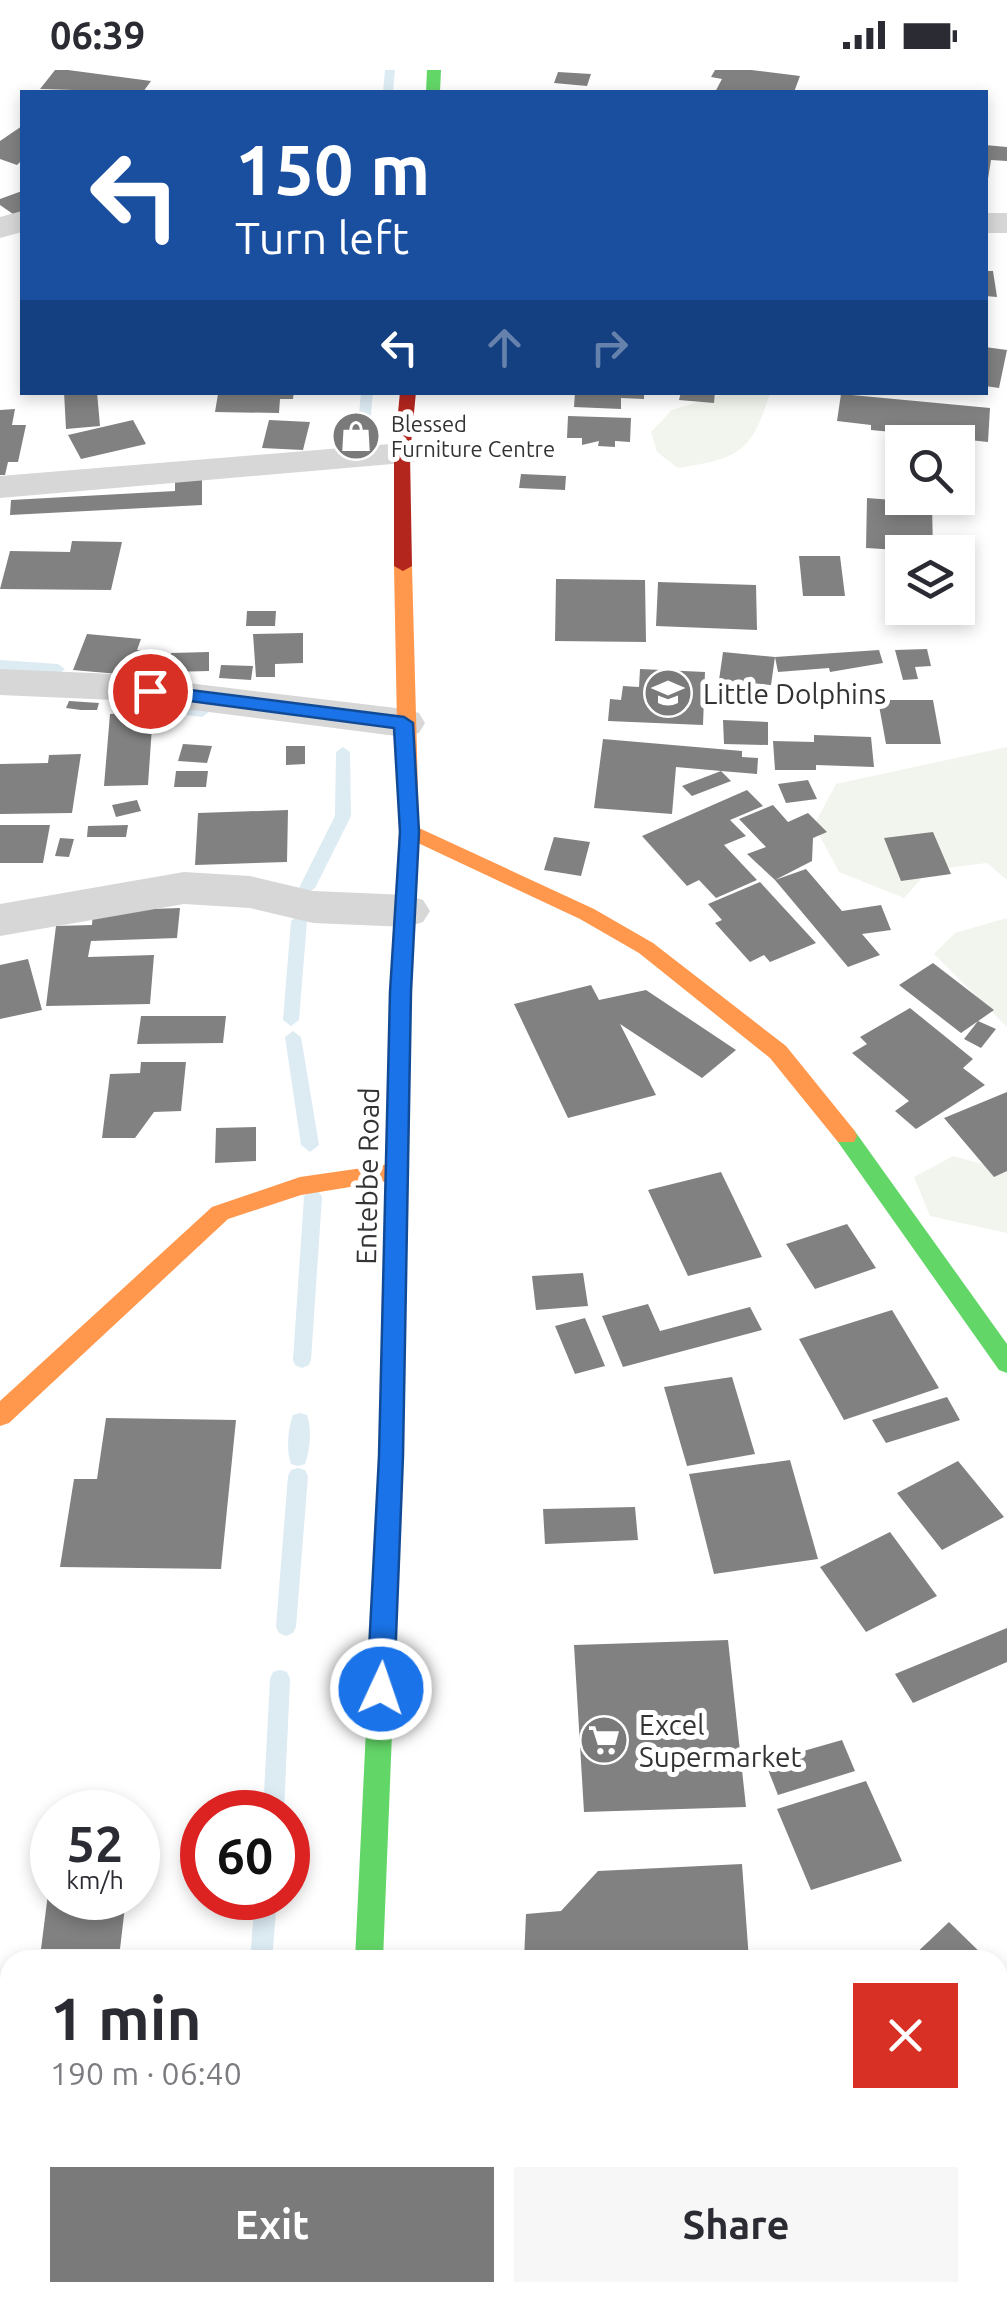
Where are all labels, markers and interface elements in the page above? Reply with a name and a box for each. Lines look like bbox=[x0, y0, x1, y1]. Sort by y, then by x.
text: 06:39 bbox=[50, 14, 145, 56]
icon: left bbox=[70, 130, 200, 260]
text: 150 m bbox=[235, 130, 430, 208]
text: Turn left bbox=[235, 212, 409, 263]
icon: left bbox=[372, 320, 427, 375]
icon: ahead bbox=[477, 320, 532, 375]
icon: right bbox=[582, 320, 637, 375]
shop icon: Blessed Furniture Centre bbox=[330, 410, 382, 462]
place label: Blessed Furniture Centre bbox=[391, 411, 555, 461]
map controls bbox=[885, 425, 975, 625]
button: search bbox=[885, 425, 975, 515]
button: layers bbox=[885, 535, 975, 625]
pin bbox=[108, 649, 193, 734]
icon: arrive bbox=[123, 664, 178, 719]
school or university icon: Little Dolphins bbox=[642, 667, 694, 719]
place label: Little Dolphins bbox=[703, 678, 886, 709]
street label: Entebbe Road bbox=[350, 1087, 384, 1265]
position arrow bbox=[329, 1637, 433, 1741]
place label: Excel Supermarket bbox=[639, 1709, 801, 1772]
supermarket icon: Excel Supermarket bbox=[578, 1714, 630, 1766]
speed limit sign: 60 bbox=[180, 1790, 310, 1920]
text: 52 bbox=[67, 1815, 123, 1871]
text: km/h bbox=[66, 1866, 124, 1894]
button: close bbox=[853, 1983, 958, 2088]
text: 1 min bbox=[50, 1984, 202, 2051]
text: 190 m · 06:40 bbox=[50, 2055, 242, 2091]
button: Exit bbox=[50, 2167, 494, 2282]
button: Share bbox=[514, 2167, 958, 2282]

